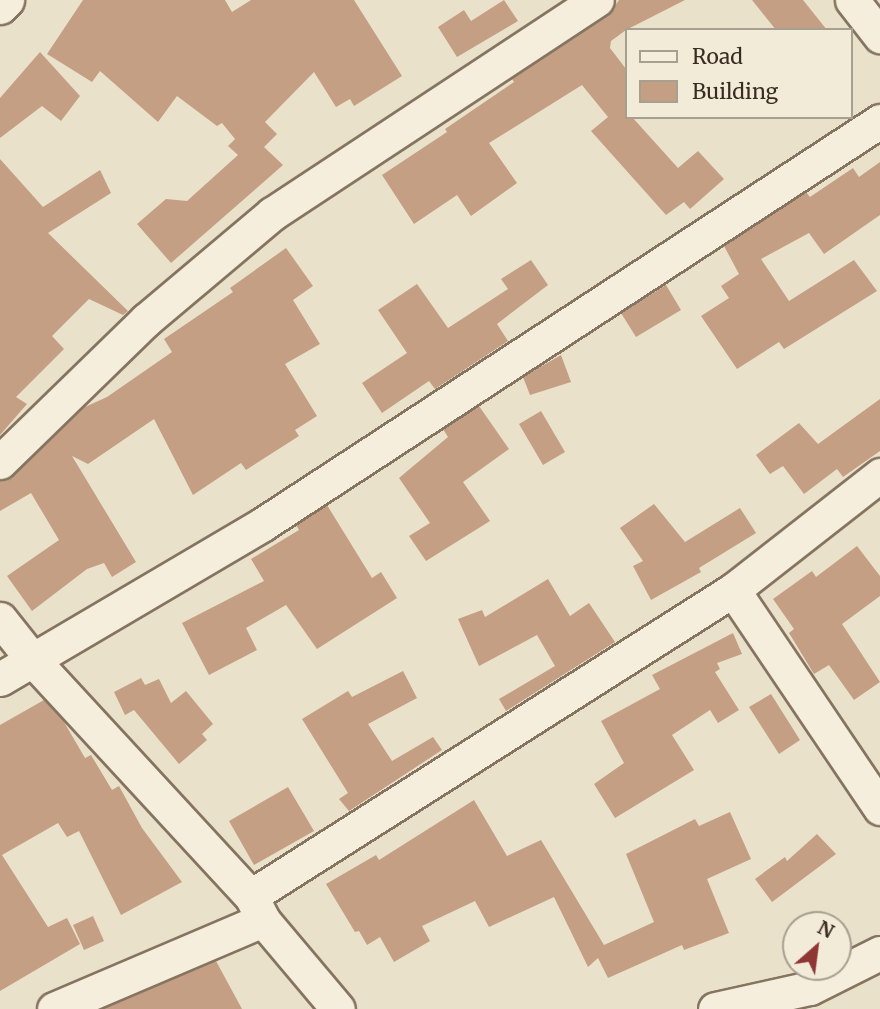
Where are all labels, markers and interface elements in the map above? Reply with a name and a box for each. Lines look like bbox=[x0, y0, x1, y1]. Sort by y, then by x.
legend bbox=[624, 28, 852, 119]
text: Road bbox=[692, 43, 743, 70]
text: Building bbox=[692, 78, 778, 105]
north arrow bbox=[782, 911, 852, 981]
text: N bbox=[814, 915, 838, 943]

